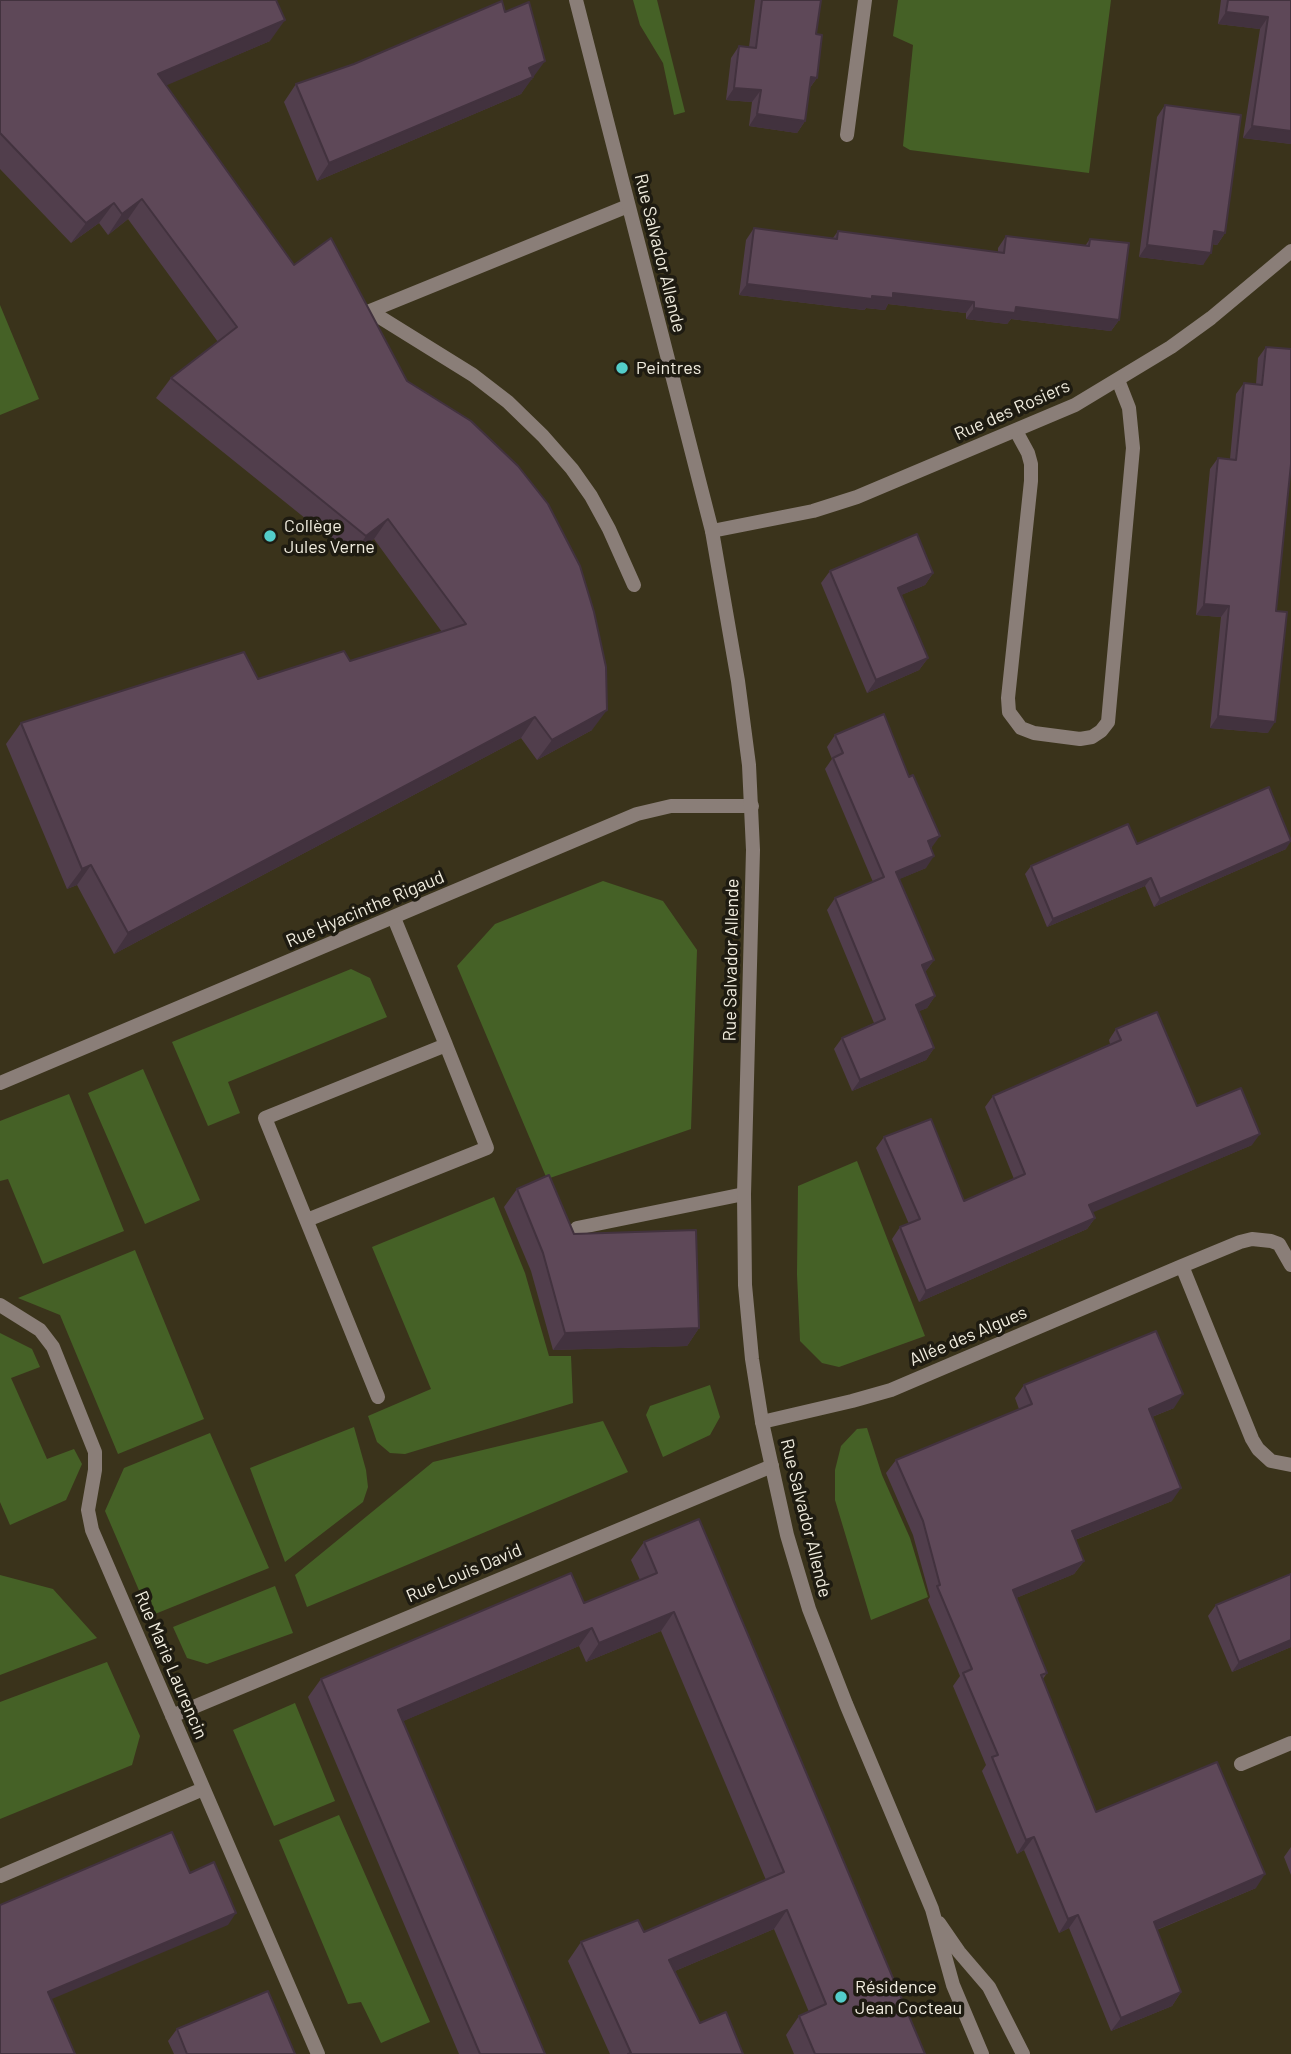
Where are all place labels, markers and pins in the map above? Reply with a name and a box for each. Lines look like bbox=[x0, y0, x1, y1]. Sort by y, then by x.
place label: Peintres bbox=[636, 357, 701, 379]
marker: Peintres bbox=[614, 360, 630, 376]
place label: Collège Jules Verne bbox=[284, 515, 375, 558]
marker: Collège Jules Verne bbox=[262, 528, 278, 544]
place label: Résidence Jean Cocteau bbox=[855, 1976, 962, 2018]
marker: Résidence Jean Cocteau bbox=[833, 1989, 849, 2005]

